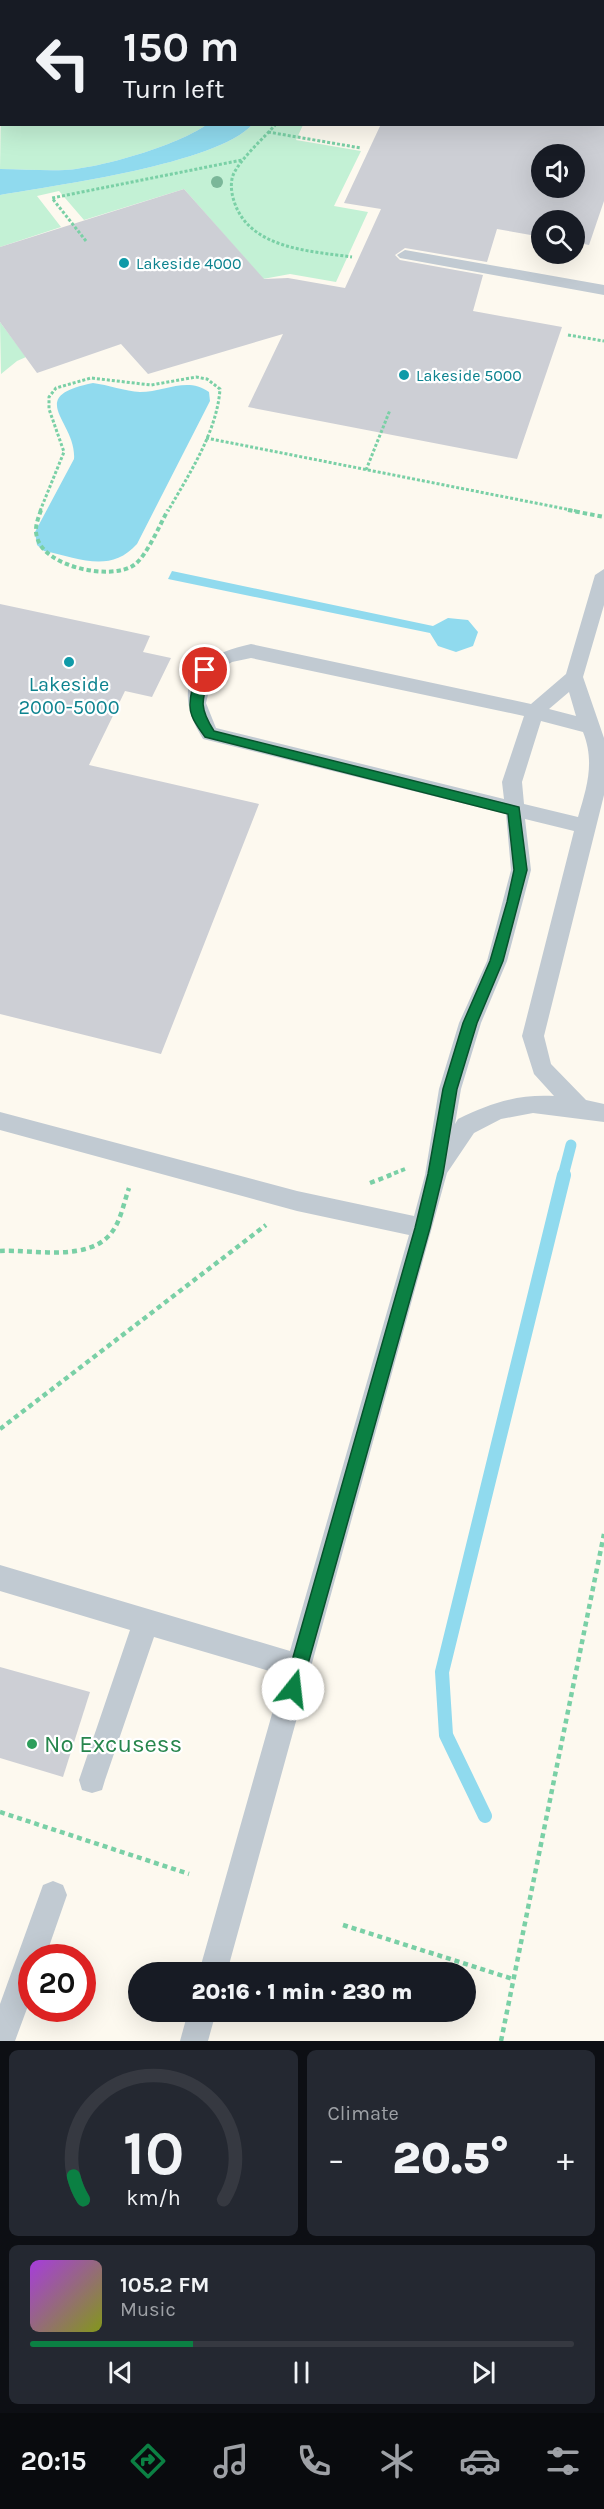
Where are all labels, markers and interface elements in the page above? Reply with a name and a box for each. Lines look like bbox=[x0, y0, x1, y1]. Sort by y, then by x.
text: 150 m bbox=[123, 22, 239, 72]
icon: left bbox=[24, 24, 102, 102]
text: Turn left bbox=[123, 73, 224, 105]
map controls bbox=[531, 144, 585, 264]
button: sound bbox=[531, 144, 585, 198]
button: search bbox=[531, 210, 585, 264]
place label: Lakeside 4000 bbox=[136, 254, 242, 273]
marker: Lakeside 4000 bbox=[117, 256, 131, 270]
place label: Lakeside 5000 bbox=[416, 366, 522, 385]
marker: Lakeside 5000 bbox=[397, 368, 411, 382]
pin bbox=[179, 644, 230, 695]
icon: arrive bbox=[188, 653, 221, 686]
marker: Lakeside 2000-5000 bbox=[62, 655, 76, 669]
place label: Lakeside 2000-5000 bbox=[18, 673, 120, 719]
position arrow bbox=[261, 1657, 325, 1721]
place label: No Excusess bbox=[44, 1730, 182, 1758]
marker: No Excusess bbox=[25, 1737, 39, 1751]
speed limit sign: 20 bbox=[18, 1944, 96, 2022]
text: 20:16 · 1 min · 230 m bbox=[192, 1979, 412, 2005]
text: Climate bbox=[328, 2102, 399, 2125]
text: 10 bbox=[122, 2117, 184, 2190]
text: 20.5° bbox=[392, 2132, 509, 2184]
text: − bbox=[328, 2140, 345, 2178]
text: + bbox=[557, 2140, 574, 2178]
text: km/h bbox=[126, 2185, 180, 2210]
text: 105.2 FM bbox=[120, 2272, 209, 2298]
text: Music bbox=[120, 2298, 176, 2321]
icon: previous bbox=[104, 2356, 137, 2389]
icon: pause bbox=[285, 2356, 318, 2389]
icon: next bbox=[467, 2356, 500, 2389]
icon: directions bbox=[127, 2440, 169, 2482]
icon: music bbox=[210, 2440, 252, 2482]
icon: phone bbox=[293, 2440, 335, 2482]
icon: climate bbox=[376, 2440, 418, 2482]
icon: car bbox=[459, 2440, 501, 2482]
icon: filters bbox=[542, 2440, 584, 2482]
text: 20:15 bbox=[20, 2445, 86, 2477]

